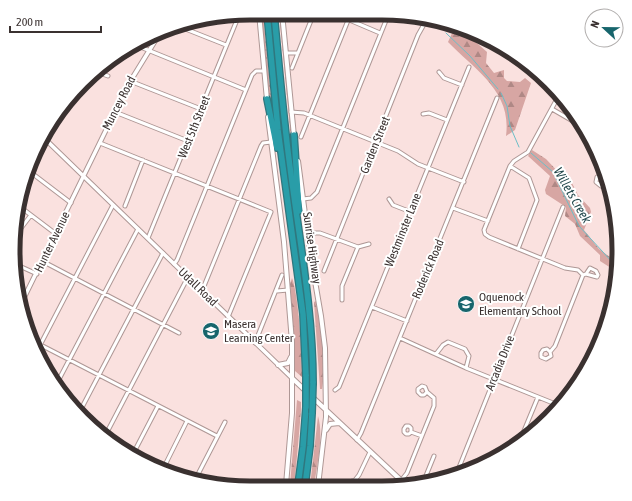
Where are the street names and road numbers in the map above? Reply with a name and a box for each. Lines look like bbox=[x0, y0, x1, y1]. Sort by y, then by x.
street label: Muncey Road bbox=[99, 74, 139, 132]
street label: West 5th Street bbox=[175, 93, 213, 160]
street label: Garden Street bbox=[357, 114, 393, 176]
street label: Westminster Lane bbox=[382, 191, 424, 269]
street label: Hunter Avenue bbox=[31, 209, 73, 275]
street label: Sunrise Highway bbox=[300, 211, 324, 285]
street label: Roderick Road bbox=[409, 237, 447, 301]
street label: Udall Road bbox=[175, 265, 221, 309]
street label: Arcadia Drive bbox=[483, 333, 517, 393]

